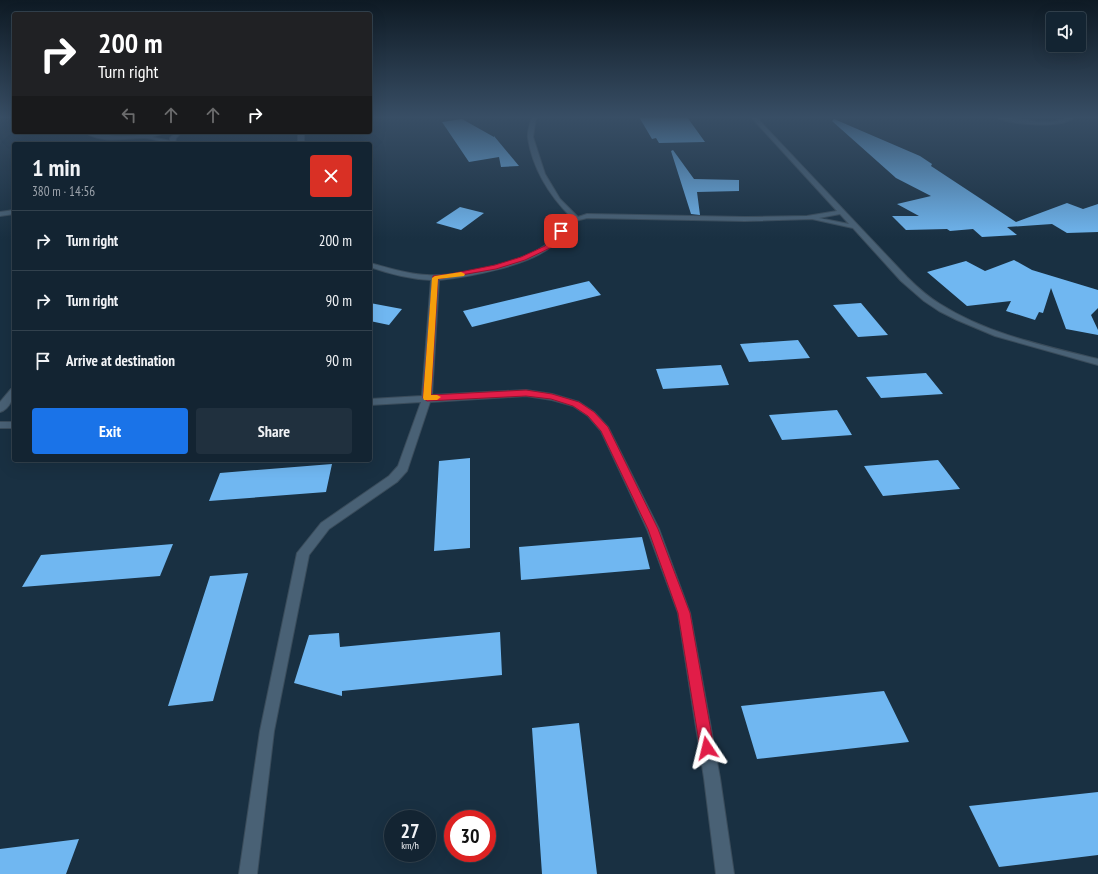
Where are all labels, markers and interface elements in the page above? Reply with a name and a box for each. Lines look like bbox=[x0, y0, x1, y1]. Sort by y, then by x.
map controls bbox=[1046, 12, 1086, 52]
button: sound bbox=[1046, 12, 1086, 52]
text: 200 m bbox=[98, 24, 162, 61]
icon: right bbox=[32, 28, 84, 80]
text: Turn right bbox=[98, 60, 158, 83]
icon: left bbox=[118, 104, 140, 126]
icon: ahead bbox=[160, 104, 182, 126]
icon: ahead bbox=[202, 104, 224, 126]
icon: right bbox=[244, 104, 266, 126]
text: 1 min bbox=[32, 152, 80, 183]
button: close bbox=[310, 155, 352, 197]
text: 380 m · 14:56 bbox=[32, 183, 95, 200]
pin bbox=[544, 214, 578, 248]
icon: arrive bbox=[550, 220, 572, 242]
icon: right bbox=[32, 230, 54, 252]
text: Turn right bbox=[66, 231, 118, 250]
text: 200 m bbox=[319, 231, 352, 250]
icon: right bbox=[32, 290, 54, 312]
text: Turn right bbox=[66, 291, 118, 310]
text: 90 m bbox=[326, 291, 352, 310]
icon: arrive bbox=[32, 350, 54, 372]
text: Arrive at destination bbox=[66, 351, 175, 370]
text: 90 m bbox=[326, 351, 352, 370]
button: Exit bbox=[32, 408, 188, 454]
button: Share bbox=[196, 408, 352, 454]
position arrow bbox=[686, 727, 728, 769]
speed limit sign: 30 bbox=[444, 810, 496, 862]
text: 27 bbox=[400, 818, 420, 844]
text: km/h bbox=[401, 839, 419, 852]

